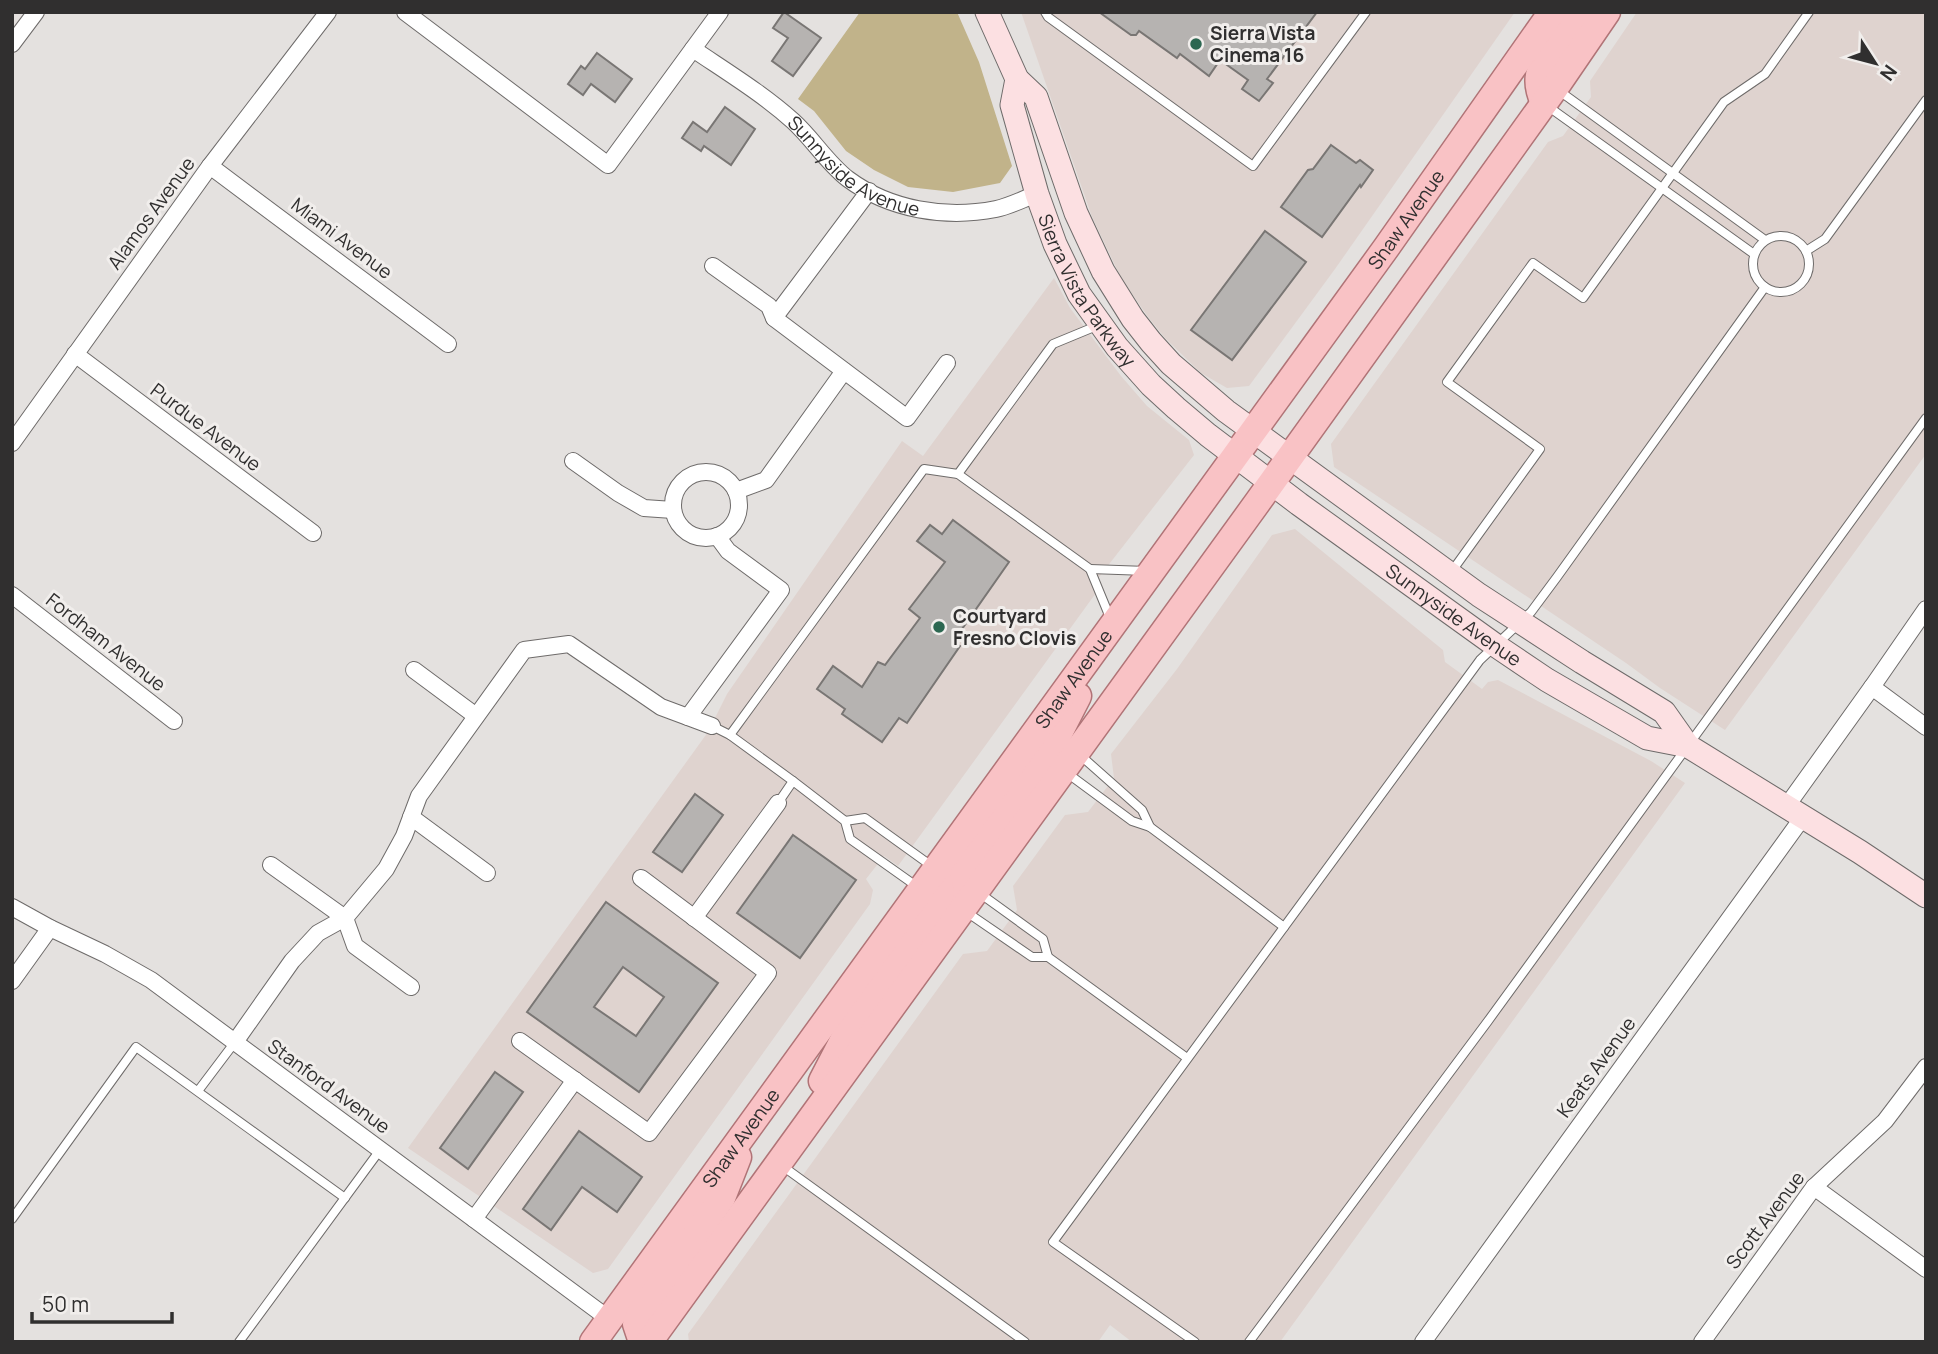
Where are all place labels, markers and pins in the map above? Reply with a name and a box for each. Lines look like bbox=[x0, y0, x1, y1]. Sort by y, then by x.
place label: Sierra Vista Cinema 16 bbox=[1210, 20, 1316, 68]
marker: Sierra Vista Cinema 16 bbox=[1188, 36, 1204, 52]
place label: Courtyard Fresno Clovis bbox=[953, 603, 1076, 651]
marker: Courtyard Fresno Clovis bbox=[931, 619, 947, 635]

